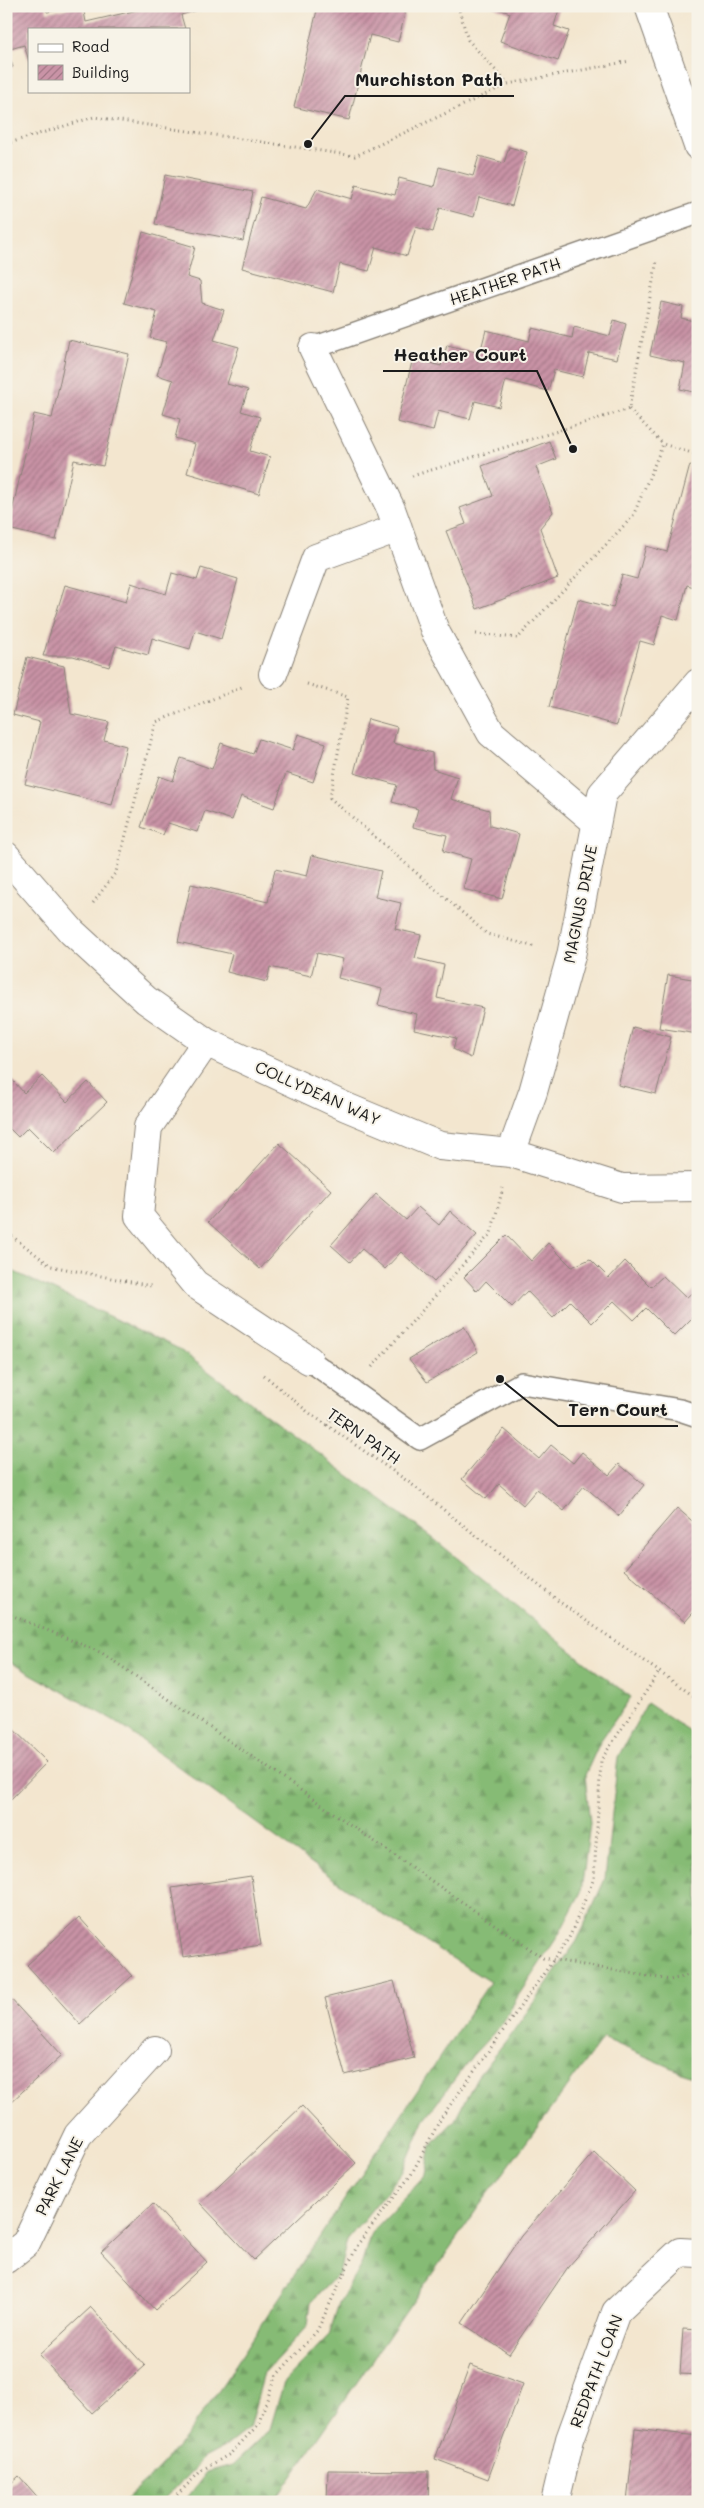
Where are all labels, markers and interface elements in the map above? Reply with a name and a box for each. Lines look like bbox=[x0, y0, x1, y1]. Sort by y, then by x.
legend bbox=[28, 28, 190, 92]
text: Road bbox=[72, 36, 109, 56]
text: Building bbox=[72, 62, 129, 82]
callout: Murchiston Path bbox=[345, 63, 514, 96]
text: Murchiston Path bbox=[355, 67, 503, 91]
street label: HEATHER PATH bbox=[446, 252, 563, 309]
callout: Heather Court bbox=[383, 338, 537, 371]
text: Heather Court bbox=[393, 342, 527, 366]
street label: MAGNUS DRIVE bbox=[558, 843, 601, 965]
street label: COLLYDEAN WAY bbox=[252, 1055, 384, 1130]
callout: Tern Court bbox=[558, 1393, 678, 1426]
text: Tern Court bbox=[568, 1397, 668, 1421]
street label: TERN PATH bbox=[323, 1403, 405, 1469]
street label: PARK LANE bbox=[30, 2133, 87, 2218]
street label: REDPATH LOAN bbox=[564, 2311, 627, 2430]

